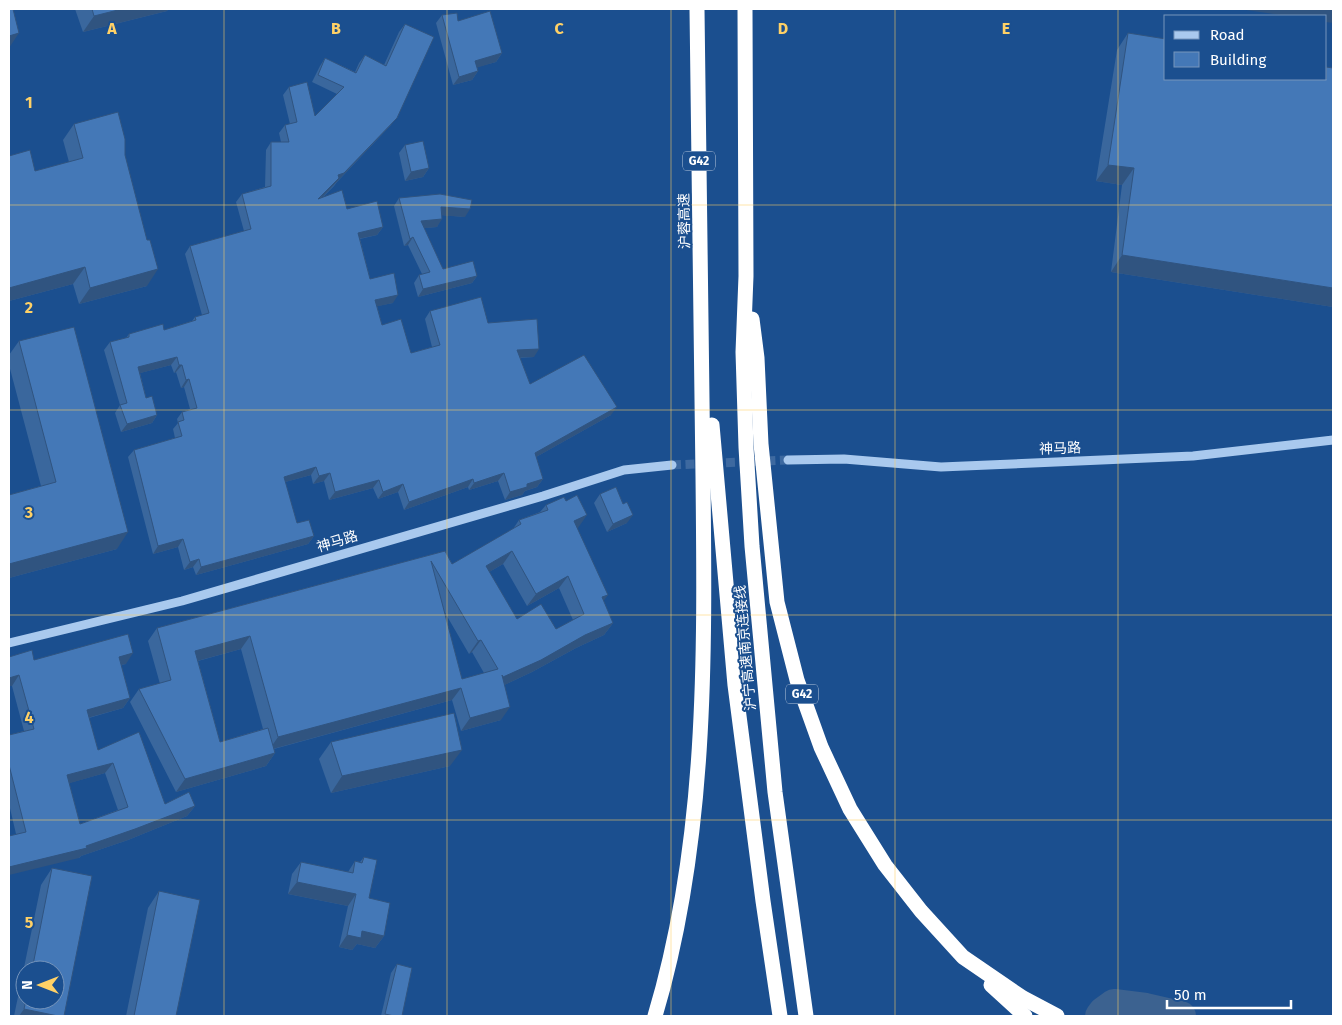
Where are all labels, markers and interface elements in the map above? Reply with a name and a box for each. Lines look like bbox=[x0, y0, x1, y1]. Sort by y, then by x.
legend bbox=[1164, 15, 1327, 80]
text: A bbox=[106, 19, 117, 38]
text: B bbox=[331, 19, 341, 38]
text: C bbox=[554, 19, 564, 38]
text: D bbox=[778, 19, 788, 38]
text: E bbox=[1002, 19, 1010, 38]
text: Road bbox=[1210, 26, 1245, 44]
text: Building bbox=[1210, 51, 1266, 69]
text: 1 bbox=[25, 93, 33, 112]
road number: G42 bbox=[683, 152, 715, 170]
street label: 沪蓉高速 bbox=[676, 193, 693, 249]
text: 2 bbox=[25, 298, 33, 317]
street label: 神马路 bbox=[1039, 439, 1081, 458]
text: 3 bbox=[24, 503, 33, 522]
street label: 神马路 bbox=[315, 527, 360, 556]
street label: 沪宁高速南京连接线 bbox=[732, 584, 759, 711]
road number: G42 bbox=[786, 684, 818, 704]
text: 4 bbox=[24, 708, 34, 727]
text: 5 bbox=[25, 913, 34, 932]
north arrow bbox=[15, 960, 65, 1010]
scale bar bbox=[1167, 978, 1291, 1010]
text: N bbox=[19, 980, 36, 990]
text: 50 m bbox=[1174, 986, 1207, 1004]

